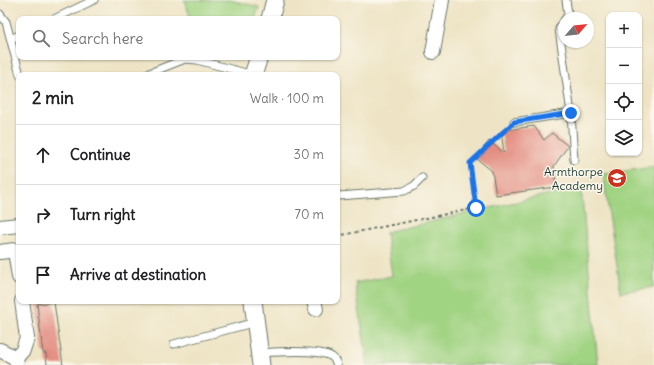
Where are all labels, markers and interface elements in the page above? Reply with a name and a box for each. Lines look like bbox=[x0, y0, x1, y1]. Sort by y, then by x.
north arrow bbox=[558, 12, 594, 48]
map controls bbox=[606, 12, 642, 156]
button: + bbox=[606, 12, 642, 48]
search box bbox=[16, 16, 340, 60]
icon: search bbox=[30, 27, 52, 49]
text: Search here bbox=[62, 29, 143, 48]
button: − bbox=[606, 48, 642, 84]
button: locate bbox=[606, 84, 642, 120]
text: 2 min bbox=[32, 87, 74, 109]
text: Walk · 100 m bbox=[250, 90, 324, 107]
route end bbox=[562, 104, 580, 122]
button: layers bbox=[606, 120, 642, 156]
icon: ahead bbox=[32, 144, 54, 166]
text: Continue bbox=[70, 145, 131, 164]
text: 30 m bbox=[294, 146, 324, 163]
place label: Armthorpe Academy bbox=[544, 164, 603, 193]
school or university icon: Armthorpe Academy bbox=[606, 167, 628, 189]
route start bbox=[467, 199, 485, 217]
icon: right bbox=[32, 204, 54, 226]
text: Turn right bbox=[70, 205, 135, 224]
text: 70 m bbox=[295, 206, 324, 223]
icon: arrive bbox=[32, 264, 54, 286]
text: Arrive at destination bbox=[70, 265, 206, 284]

